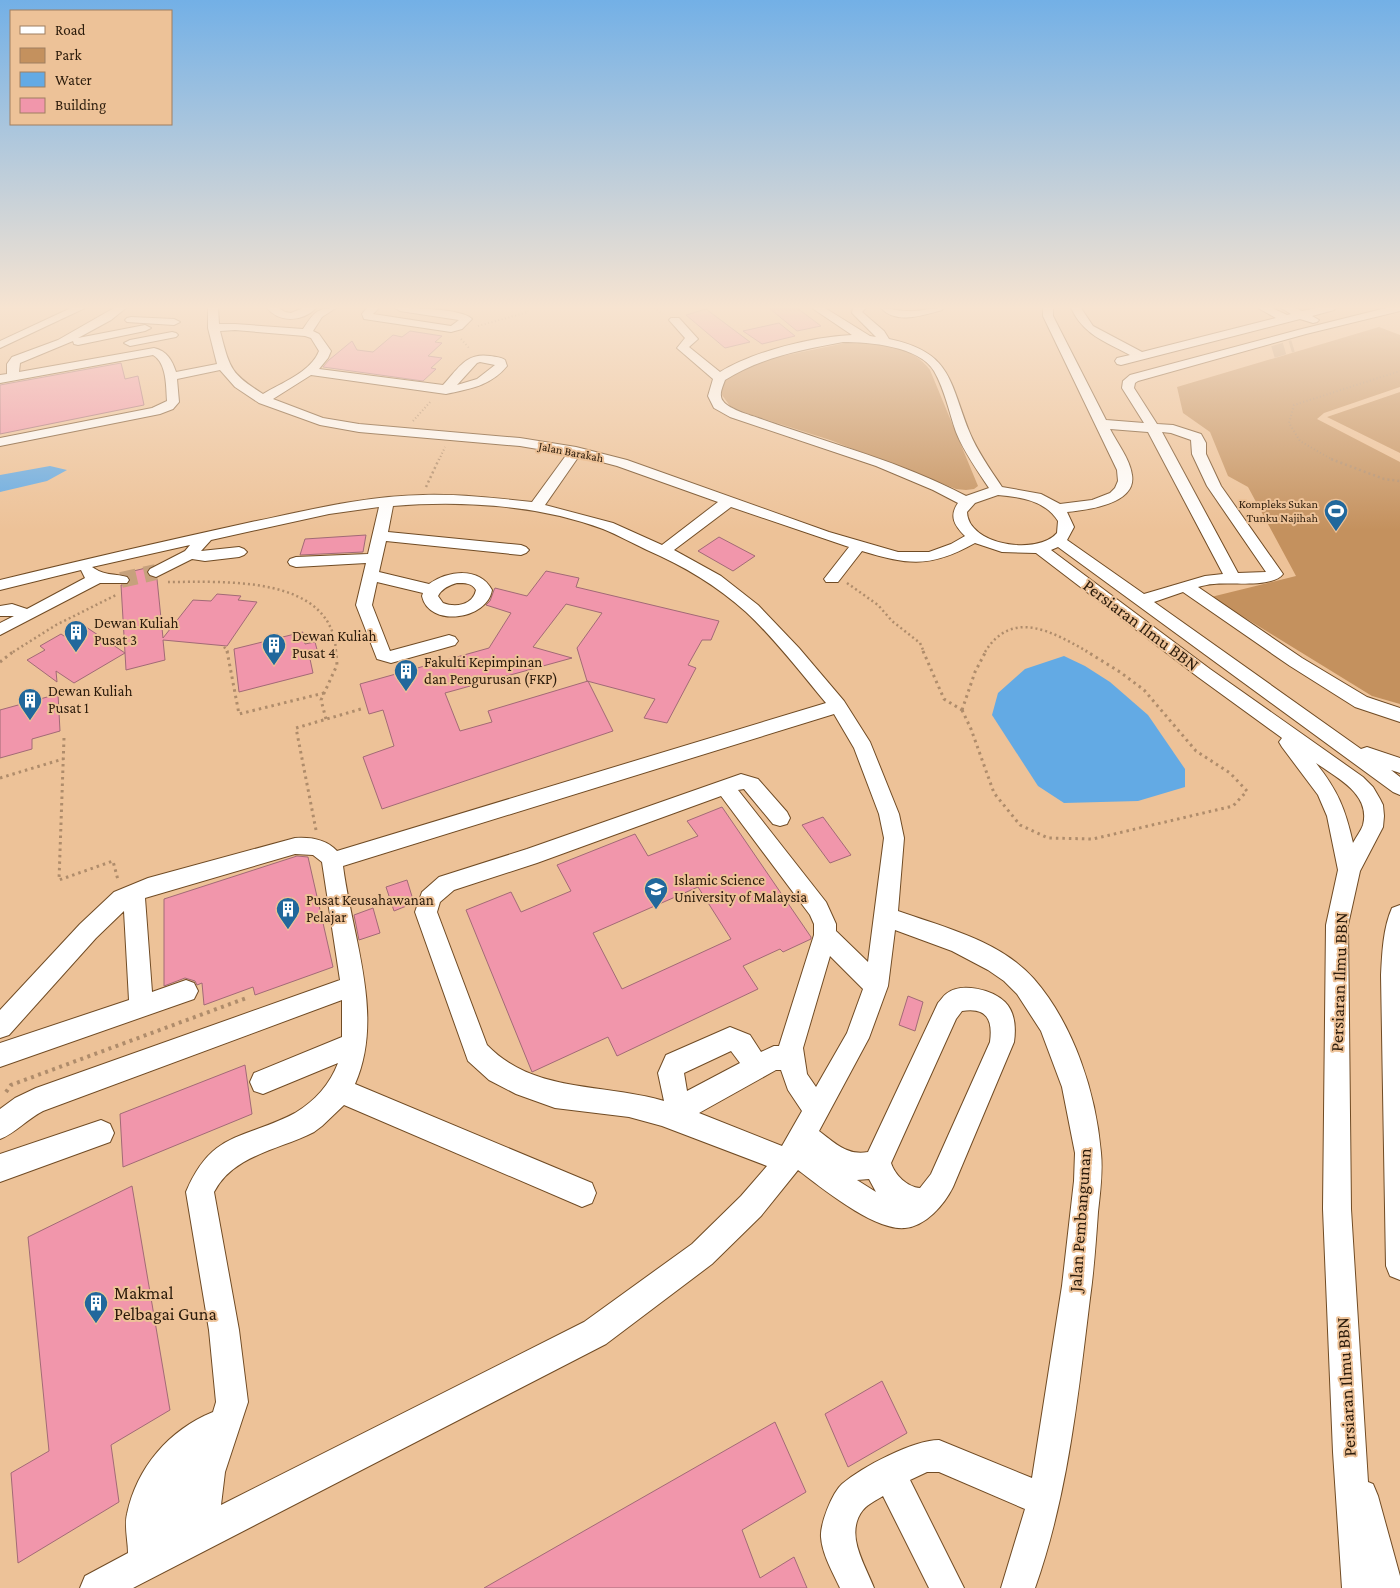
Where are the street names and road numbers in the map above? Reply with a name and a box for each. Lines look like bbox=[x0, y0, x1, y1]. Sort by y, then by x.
street label: Jalan Barakah bbox=[536, 439, 605, 465]
street label: Persiaran Ilmu BBN bbox=[1079, 575, 1203, 675]
street label: Persiaran Ilmu BBN bbox=[1327, 912, 1351, 1052]
street label: Jalan Pembangunan bbox=[1065, 1147, 1095, 1295]
street label: Persiaran Ilmu BBN bbox=[1332, 1317, 1360, 1457]

